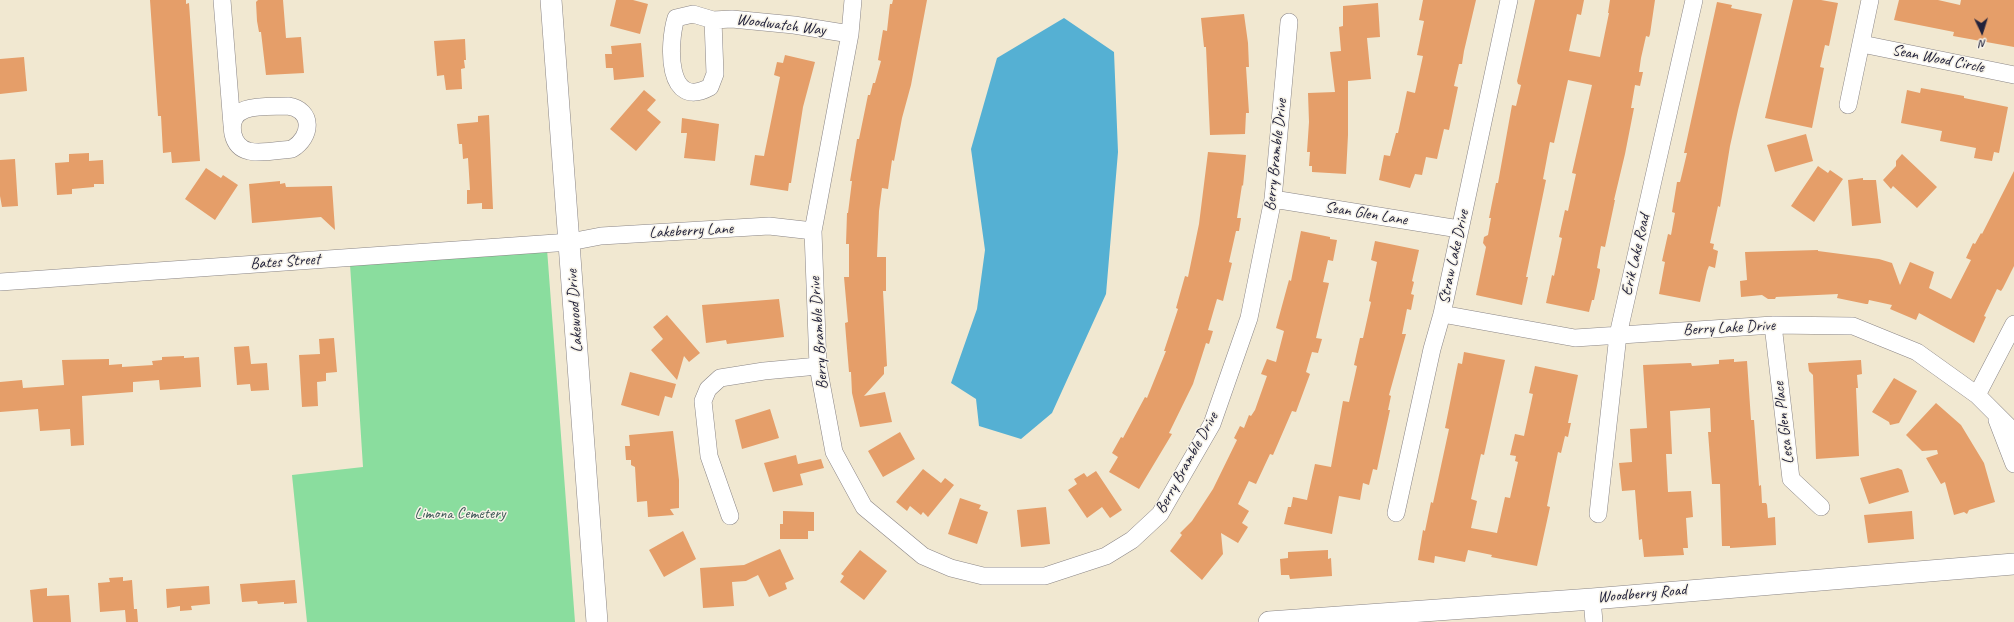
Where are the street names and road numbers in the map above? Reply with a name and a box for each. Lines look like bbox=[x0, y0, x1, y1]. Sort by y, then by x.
street label: Woodwatch Way bbox=[735, 10, 827, 40]
street label: Sean Wood Circle bbox=[1891, 41, 1985, 77]
street label: Berry Bramble Drive bbox=[1261, 98, 1291, 212]
street label: Sean Glen Lane bbox=[1323, 198, 1409, 230]
street label: Straw Lake Drive bbox=[1435, 208, 1473, 306]
street label: Erik Lake Road bbox=[1617, 213, 1655, 297]
street label: Lakeberry Lane bbox=[649, 219, 733, 243]
street label: Bates Street bbox=[249, 250, 321, 274]
street label: Lakewood Drive bbox=[563, 269, 587, 353]
street label: Berry Bramble Drive bbox=[805, 276, 833, 390]
street label: Berry Lake Drive bbox=[1683, 316, 1775, 340]
street label: Lesa Glen Place bbox=[1769, 381, 1799, 465]
street label: Berry Bramble Drive bbox=[1151, 409, 1223, 517]
street label: Woodberry Road bbox=[1597, 581, 1687, 607]

